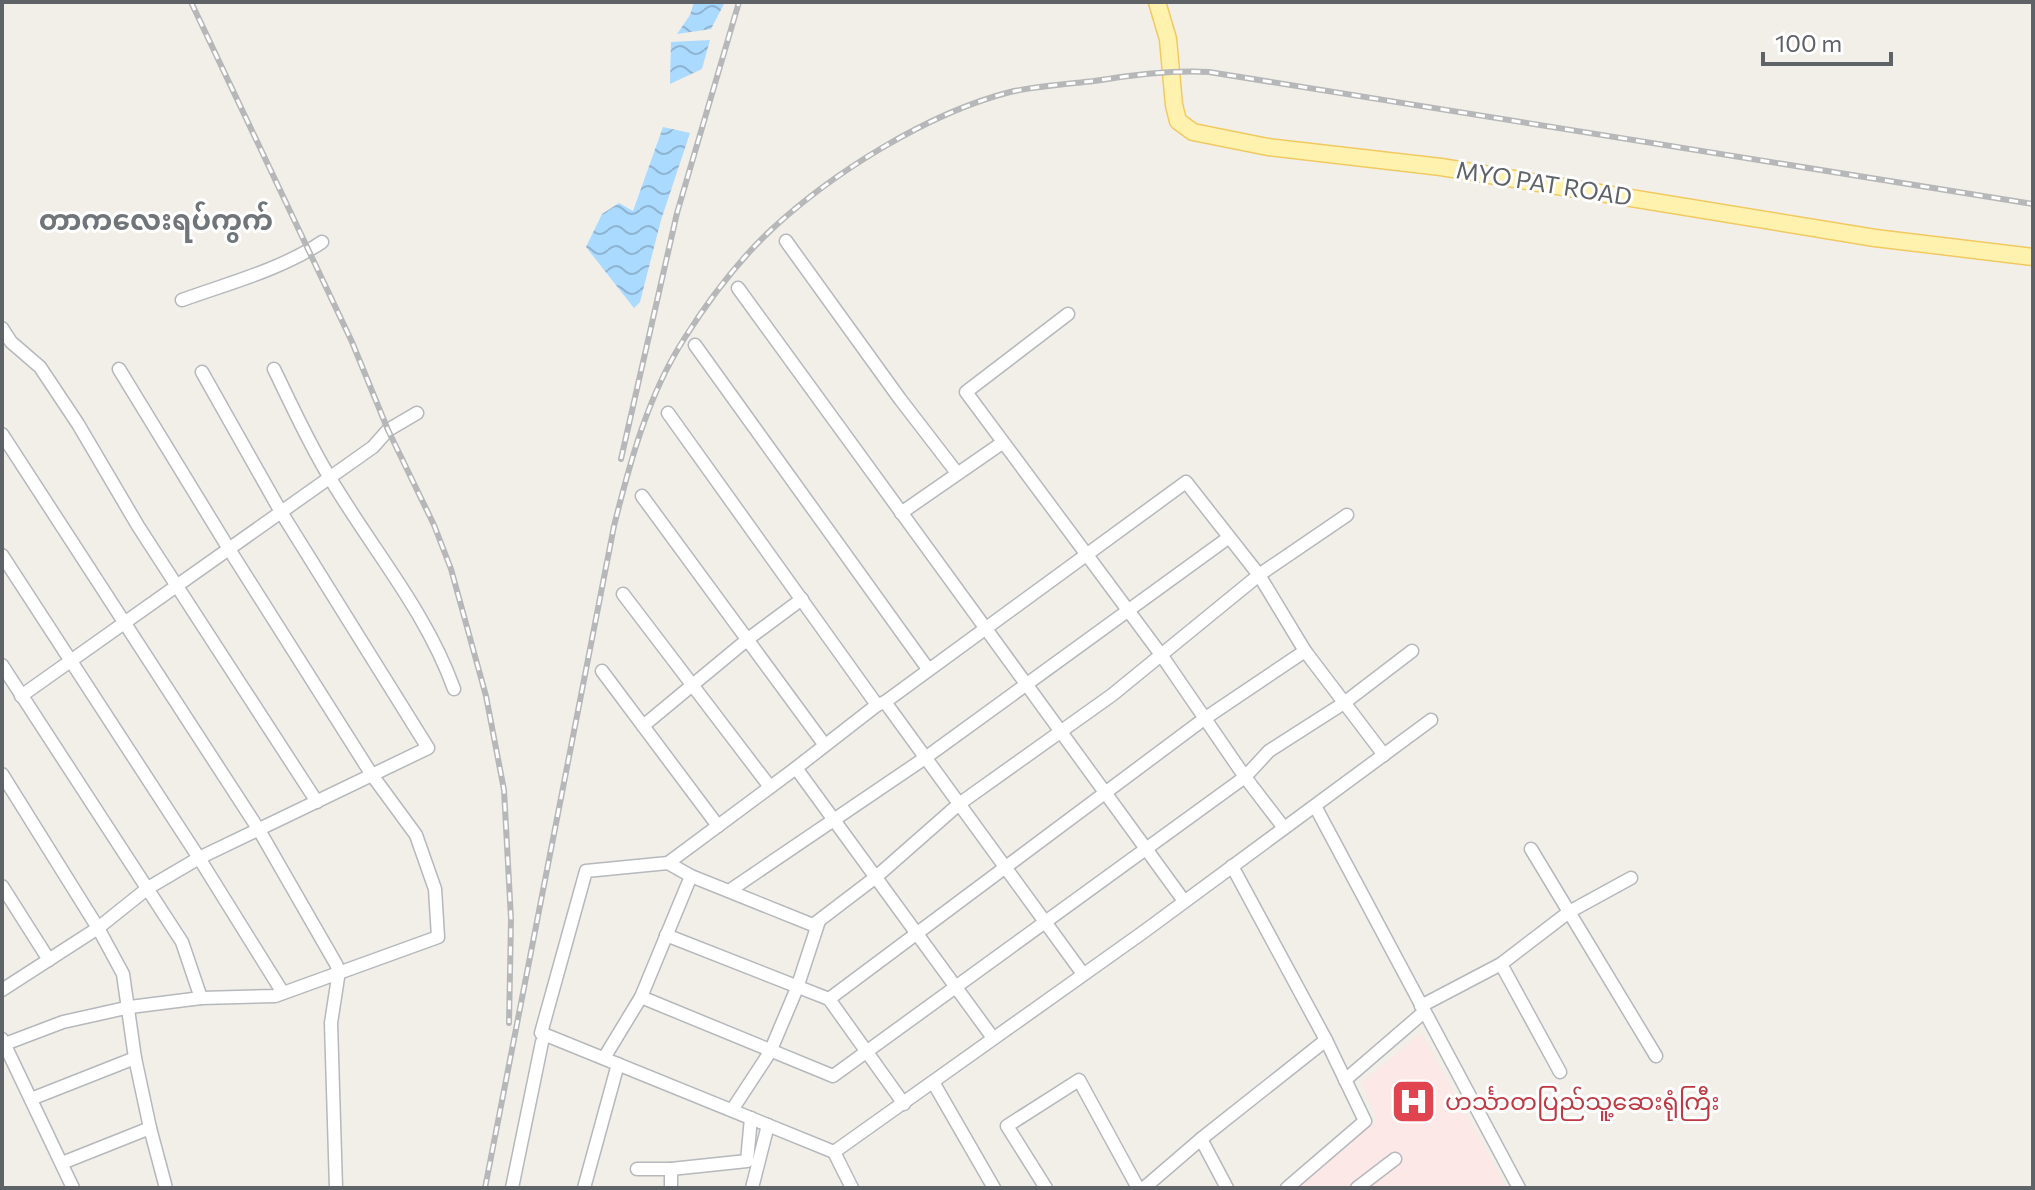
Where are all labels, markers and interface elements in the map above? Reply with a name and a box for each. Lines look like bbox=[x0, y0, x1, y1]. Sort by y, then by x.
scale bar bbox=[1763, 16, 1891, 66]
text: 100 m bbox=[1775, 28, 1842, 57]
street label: MYO PAT ROAD bbox=[1454, 154, 1634, 211]
district label: တာကလေးရပ်ကွက် bbox=[39, 201, 273, 243]
hospital icon: ဟင်္သာတပြည်သူ့ဆေးရုံကြီး bbox=[1390, 1078, 1438, 1126]
place label: ဟင်္သာတပြည်သူ့ဆေးရုံကြီး bbox=[1445, 1086, 1720, 1121]

